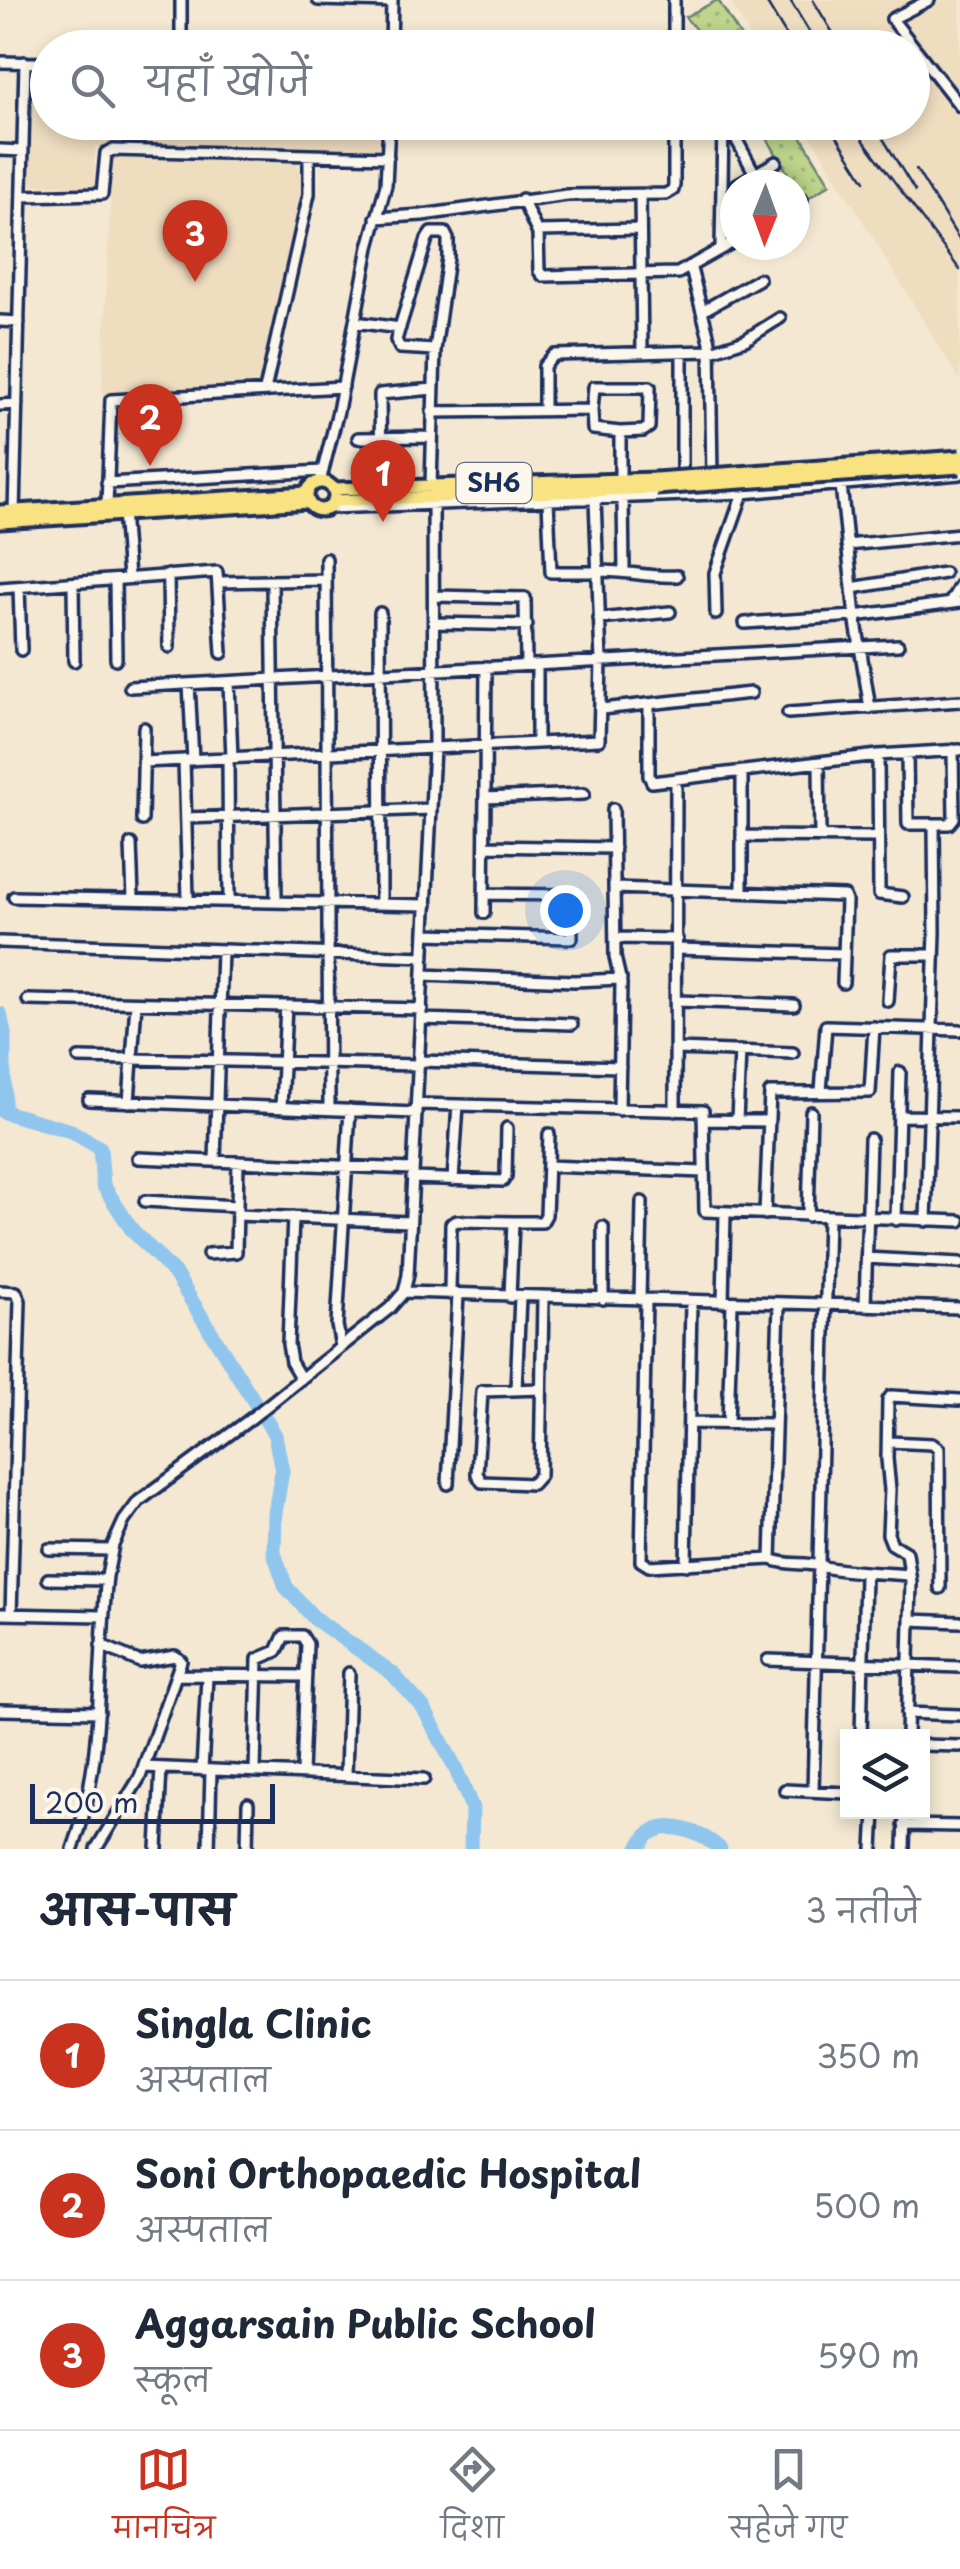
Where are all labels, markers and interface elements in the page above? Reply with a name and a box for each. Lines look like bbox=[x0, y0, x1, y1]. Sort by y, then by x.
search box bbox=[30, 30, 930, 140]
text: यहाँ खोजें bbox=[145, 51, 311, 108]
icon: search bbox=[65, 58, 120, 113]
north arrow bbox=[720, 170, 810, 260]
pin: 3 bbox=[162, 200, 228, 282]
pin: 2 bbox=[118, 384, 182, 466]
pin: 1 bbox=[350, 440, 416, 522]
road number: SH6 bbox=[456, 463, 532, 503]
your location bbox=[540, 885, 591, 936]
map controls bbox=[840, 1729, 930, 1819]
button: layers bbox=[840, 1729, 930, 1819]
scale bar bbox=[30, 1779, 275, 1823]
text: 200 m bbox=[45, 1780, 138, 1823]
text: आस-पास bbox=[40, 1876, 235, 1939]
text: 3 नतीजे bbox=[806, 1886, 920, 1934]
text: Singla Clinic bbox=[135, 1994, 372, 2051]
text: 1 bbox=[65, 2031, 80, 2079]
text: 350 m bbox=[816, 2031, 920, 2079]
text: अस्पताल bbox=[135, 2055, 271, 2103]
text: Soni Orthopaedic Hospital bbox=[135, 2144, 641, 2201]
text: 2 bbox=[61, 2181, 84, 2229]
text: 500 m bbox=[814, 2181, 920, 2229]
text: अस्पताल bbox=[135, 2205, 271, 2253]
text: Aggarsain Public School bbox=[135, 2294, 596, 2351]
text: 3 bbox=[62, 2331, 83, 2379]
text: 590 m bbox=[817, 2331, 920, 2379]
text: स्कूल bbox=[135, 2355, 211, 2403]
tab: मानचित्र bbox=[113, 2442, 215, 2559]
tab: दिशा bbox=[440, 2442, 504, 2559]
tab: सहेजे गए bbox=[729, 2442, 847, 2559]

